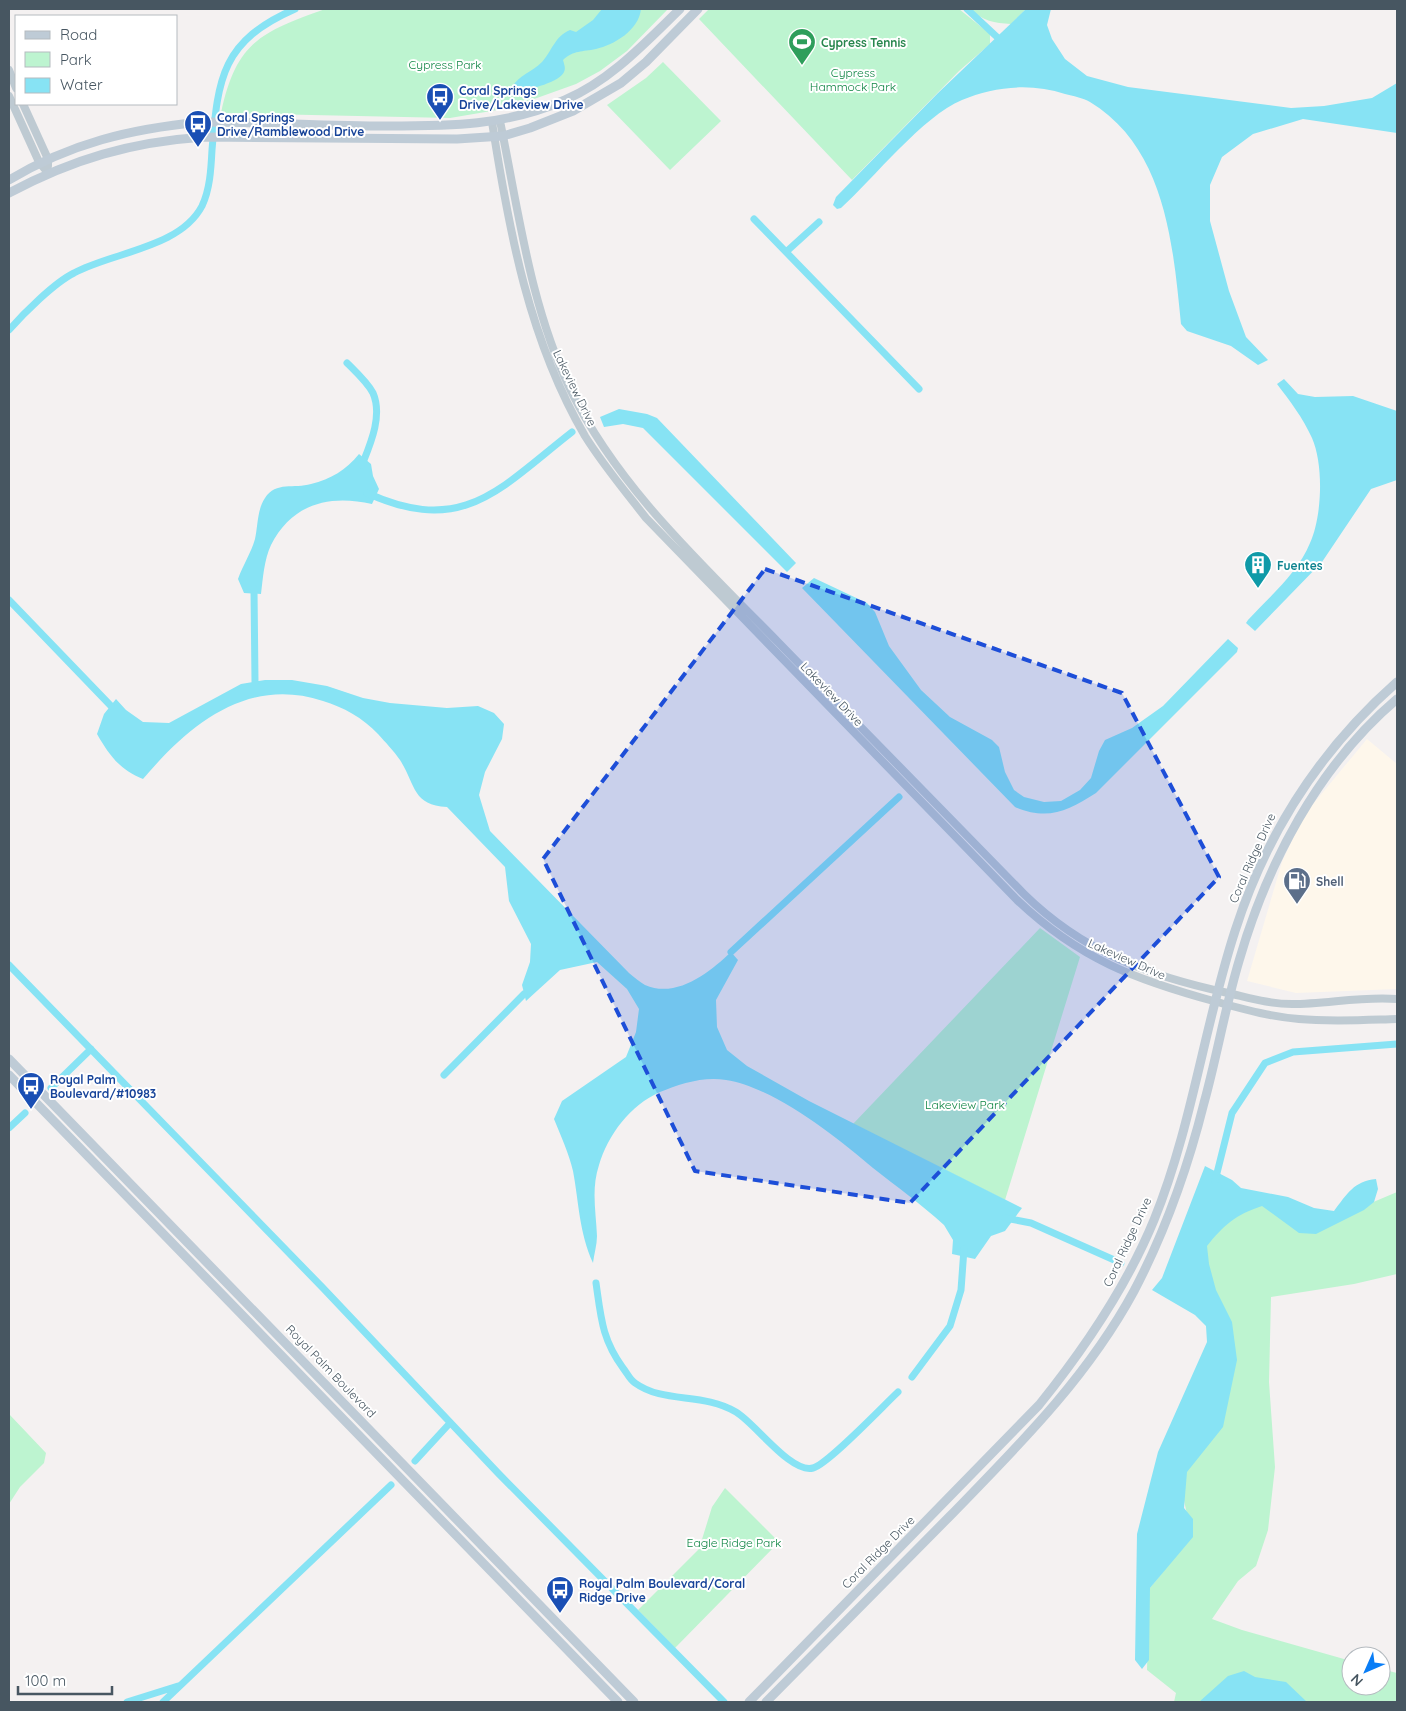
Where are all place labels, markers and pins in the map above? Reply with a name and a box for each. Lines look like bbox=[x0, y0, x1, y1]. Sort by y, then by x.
sports icon: Cypress Tennis bbox=[787, 27, 817, 66]
place label: Cypress Tennis bbox=[821, 35, 906, 50]
bus stop icon: Coral Springs Drive/Lakeview Drive bbox=[425, 82, 455, 121]
place label: Coral Springs Drive/Lakeview Drive bbox=[459, 83, 584, 112]
bus stop icon: Coral Springs Drive/Ramblewood Drive bbox=[183, 109, 213, 148]
place label: Coral Springs Drive/Ramblewood Drive bbox=[217, 110, 364, 139]
building icon: Fuentes bbox=[1243, 550, 1273, 589]
place label: Fuentes bbox=[1277, 558, 1323, 573]
fuel station icon: Shell bbox=[1282, 866, 1312, 905]
place label: Shell bbox=[1316, 874, 1344, 889]
bus stop icon: Royal Palm Boulevard/#10983 bbox=[16, 1071, 46, 1110]
place label: Royal Palm Boulevard/#10983 bbox=[50, 1072, 156, 1101]
bus stop icon: Royal Palm Boulevard/Coral Ridge Drive bbox=[545, 1575, 575, 1614]
place label: Royal Palm Boulevard/Coral Ridge Drive bbox=[579, 1576, 745, 1605]

